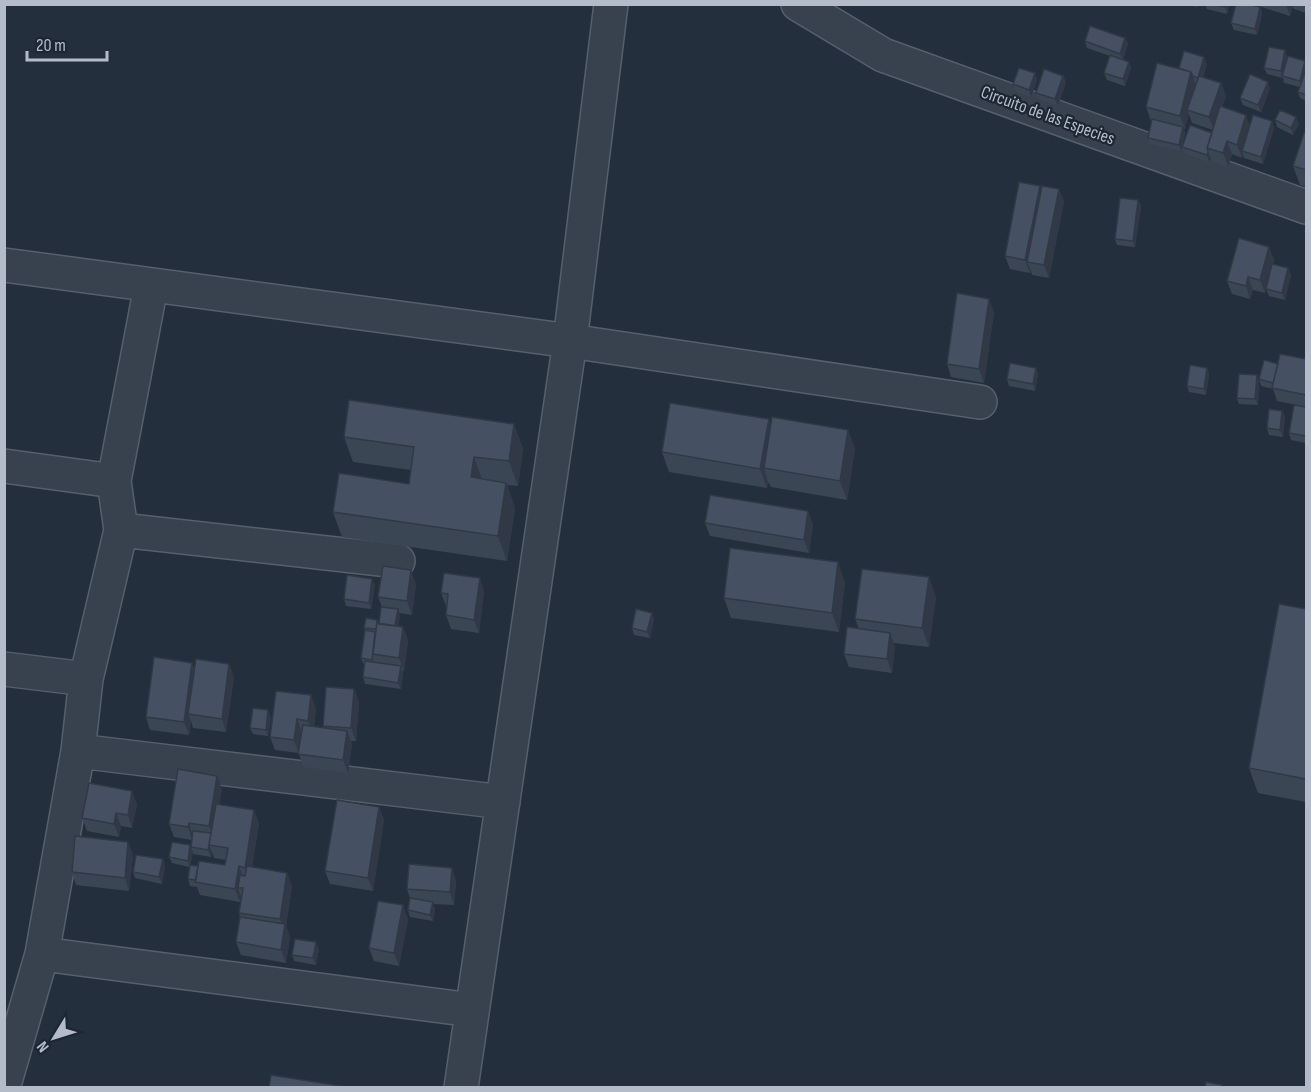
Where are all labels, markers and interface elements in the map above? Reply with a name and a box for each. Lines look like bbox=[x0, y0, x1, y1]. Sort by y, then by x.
scale bar bbox=[27, 24, 106, 62]
text: 20 m bbox=[36, 35, 66, 56]
street label: Circuito de las Especies bbox=[978, 82, 1118, 149]
north arrow bbox=[24, 1008, 84, 1068]
text: N bbox=[33, 1037, 53, 1056]

